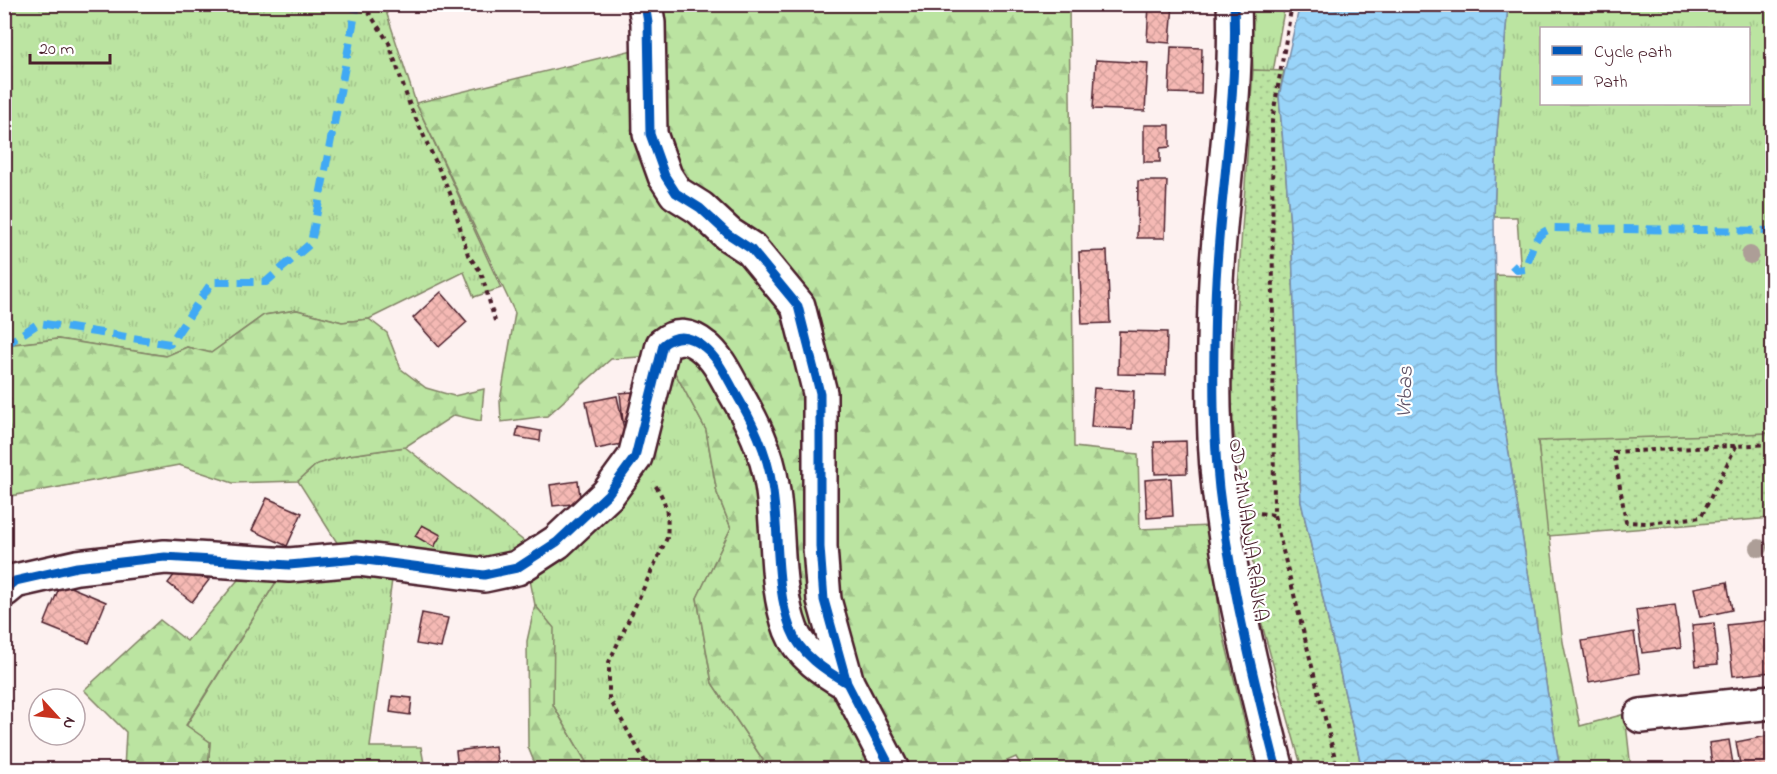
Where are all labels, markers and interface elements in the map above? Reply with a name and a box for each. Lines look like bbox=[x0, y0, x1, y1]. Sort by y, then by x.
scale bar bbox=[30, 27, 110, 65]
legend bbox=[1540, 27, 1750, 105]
text: 20 m bbox=[39, 37, 74, 63]
text: Cycle path bbox=[1594, 40, 1672, 66]
text: Path bbox=[1594, 70, 1628, 96]
water label: Vrbas bbox=[1389, 365, 1423, 418]
street label: OD ZMIJANJA RAJKA bbox=[1219, 436, 1275, 624]
north arrow bbox=[27, 687, 87, 747]
text: N bbox=[55, 713, 82, 733]

